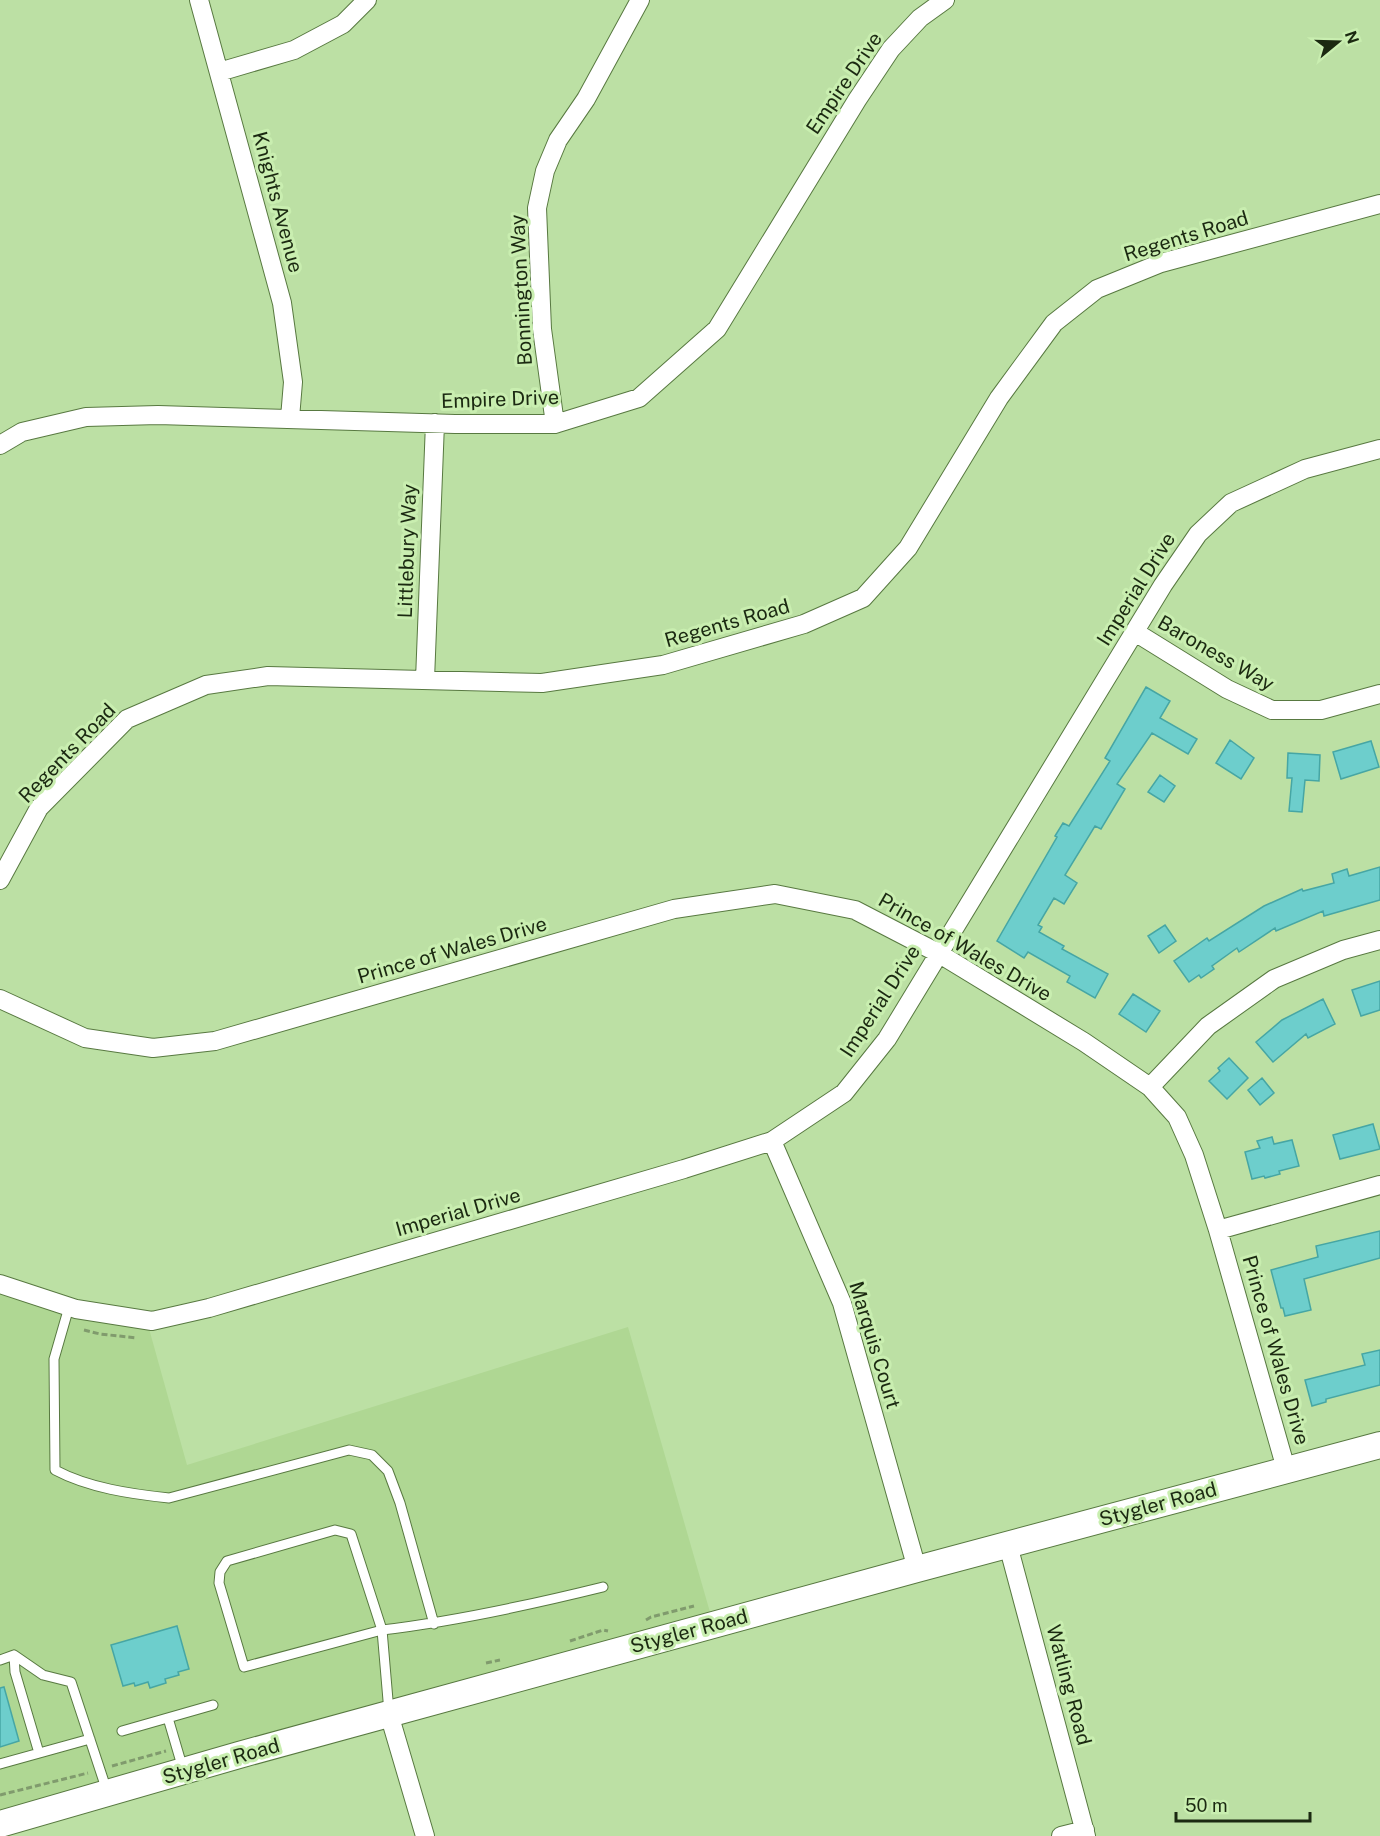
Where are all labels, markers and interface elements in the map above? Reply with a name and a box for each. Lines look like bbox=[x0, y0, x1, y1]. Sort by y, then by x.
north arrow bbox=[1308, 12, 1368, 72]
street label: Empire Drive bbox=[801, 27, 887, 139]
text: N bbox=[1341, 28, 1363, 46]
street label: Knights Avenue bbox=[248, 129, 308, 275]
street label: Regents Road bbox=[1121, 206, 1251, 266]
street label: Bonnington Way bbox=[505, 213, 537, 366]
street label: Empire Drive bbox=[441, 385, 559, 413]
street label: Littlebury Way bbox=[393, 483, 421, 619]
street label: Imperial Drive bbox=[1092, 528, 1180, 650]
street label: Regents Road bbox=[662, 594, 792, 652]
street label: Baroness Way bbox=[1154, 610, 1279, 696]
street label: Regents Road bbox=[14, 698, 120, 808]
street label: Prince of Wales Drive bbox=[874, 888, 1056, 1006]
street label: Prince of Wales Drive bbox=[355, 911, 549, 989]
street label: Imperial Drive bbox=[835, 940, 925, 1062]
street label: Imperial Drive bbox=[393, 1183, 523, 1241]
street label: Prince of Wales Drive bbox=[1237, 1253, 1315, 1447]
street label: Marquis Court bbox=[844, 1278, 906, 1412]
street label: Stygler Road bbox=[1097, 1477, 1219, 1531]
street label: Stygler Road bbox=[628, 1604, 750, 1658]
street label: Watling Road bbox=[1041, 1622, 1097, 1748]
street label: Stygler Road bbox=[160, 1733, 282, 1789]
scale bar bbox=[1176, 1785, 1310, 1823]
text: 50 m bbox=[1185, 1795, 1228, 1816]

